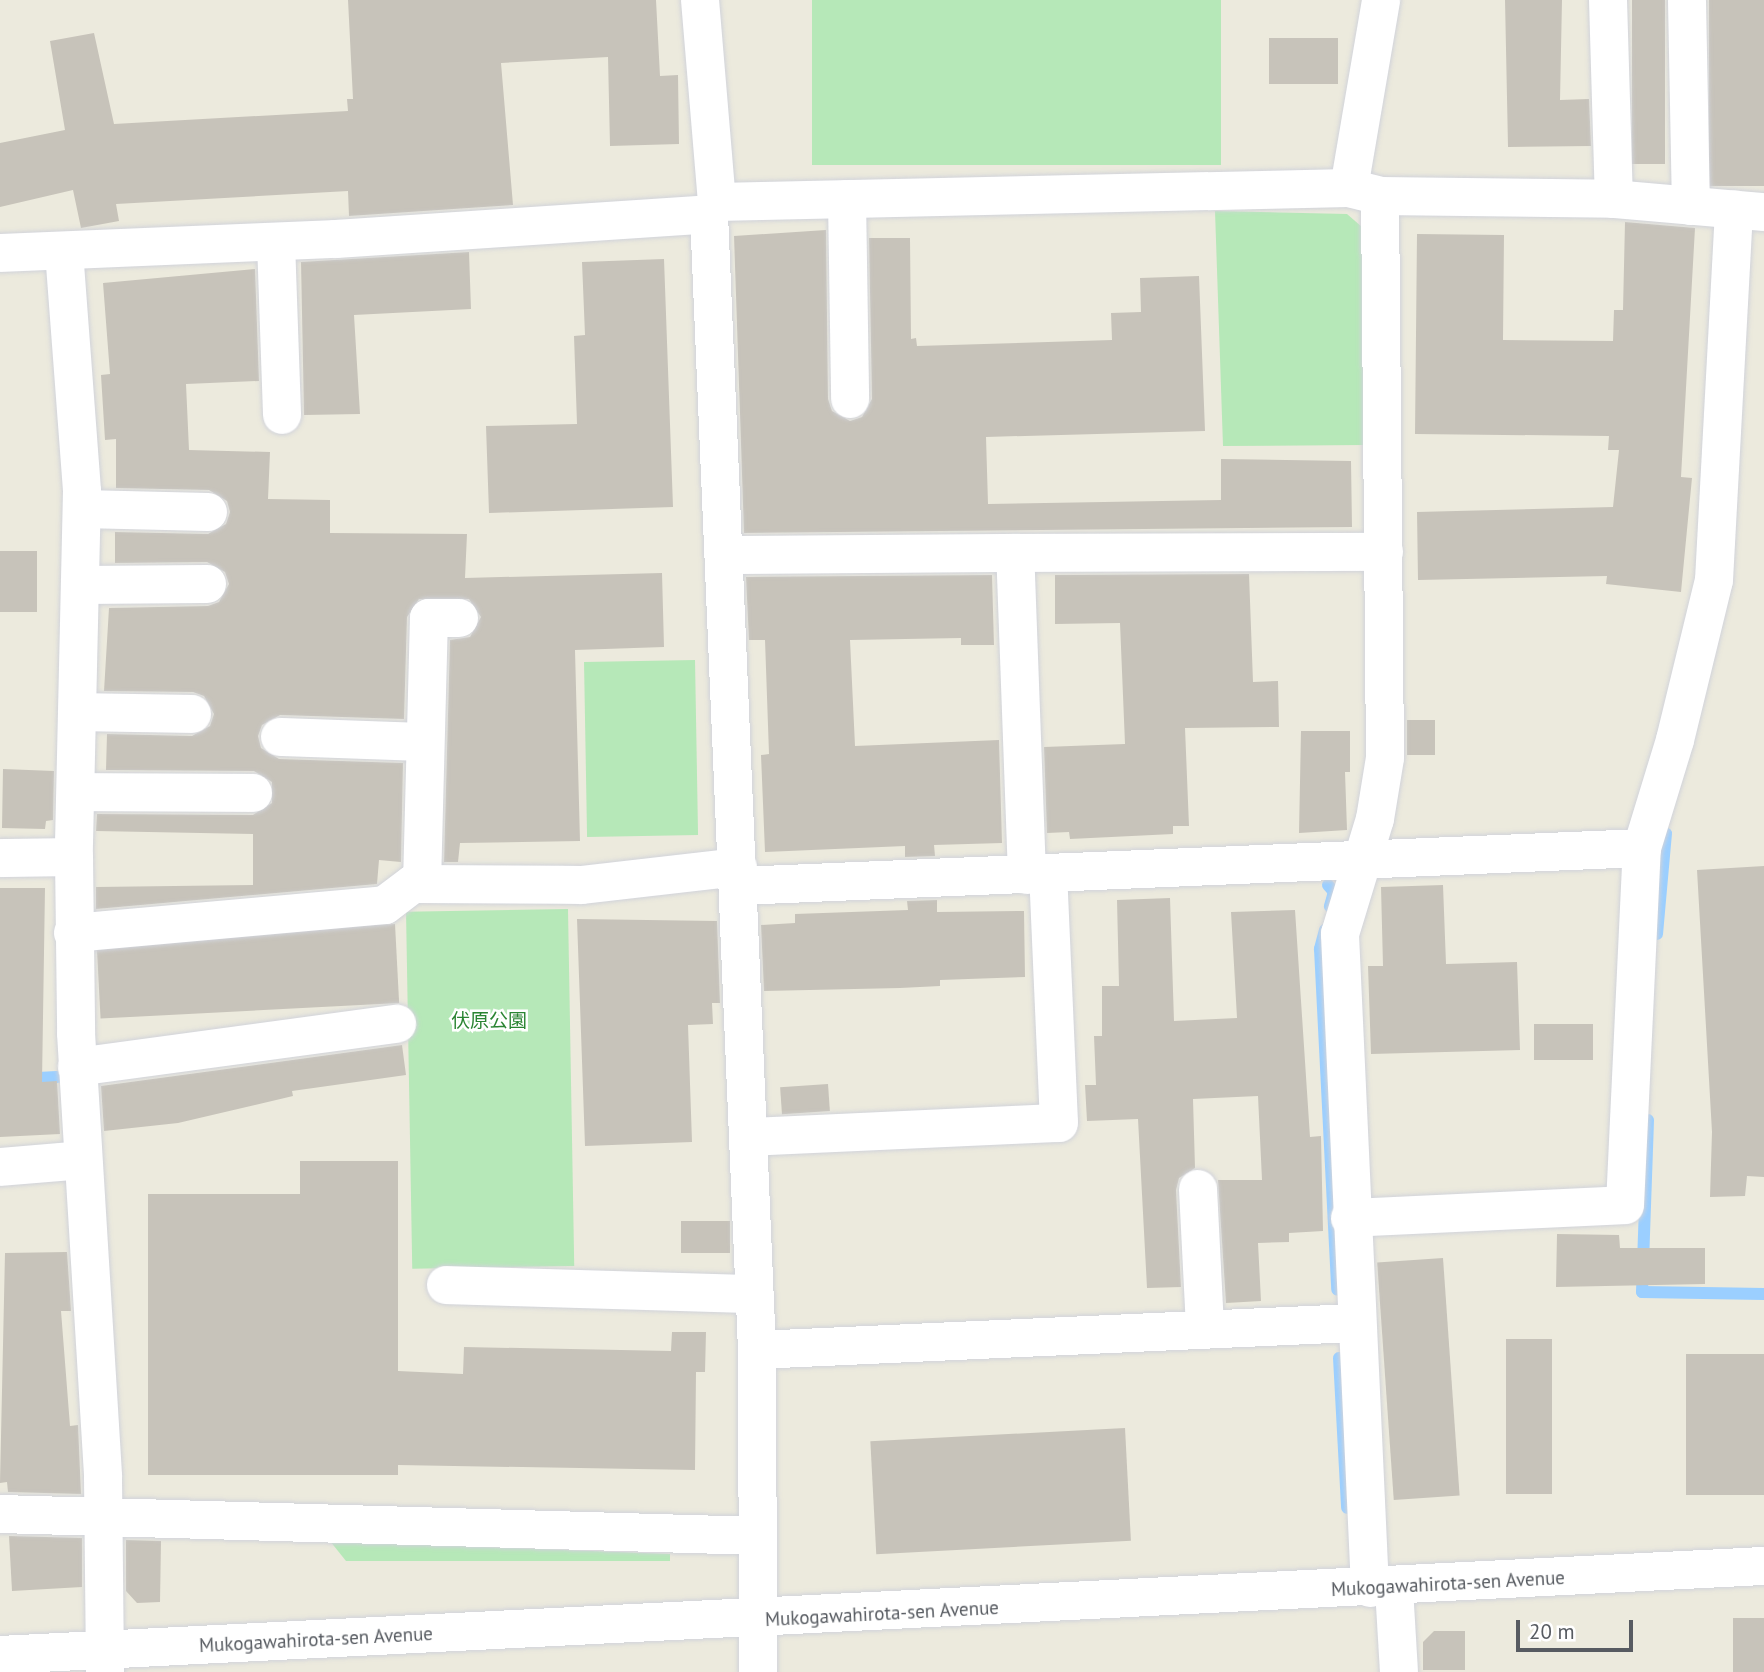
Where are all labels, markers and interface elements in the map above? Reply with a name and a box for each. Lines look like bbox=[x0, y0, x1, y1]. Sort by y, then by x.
park label: 伏原公園 bbox=[451, 1010, 527, 1032]
street label: Mukogawahirota-sen Avenue bbox=[1330, 1566, 1566, 1602]
street label: Mukogawahirota-sen Avenue bbox=[764, 1596, 1000, 1632]
scale bar bbox=[1519, 1606, 1636, 1650]
text: 20 m bbox=[1529, 1618, 1575, 1645]
street label: Mukogawahirota-sen Avenue bbox=[198, 1622, 434, 1658]

